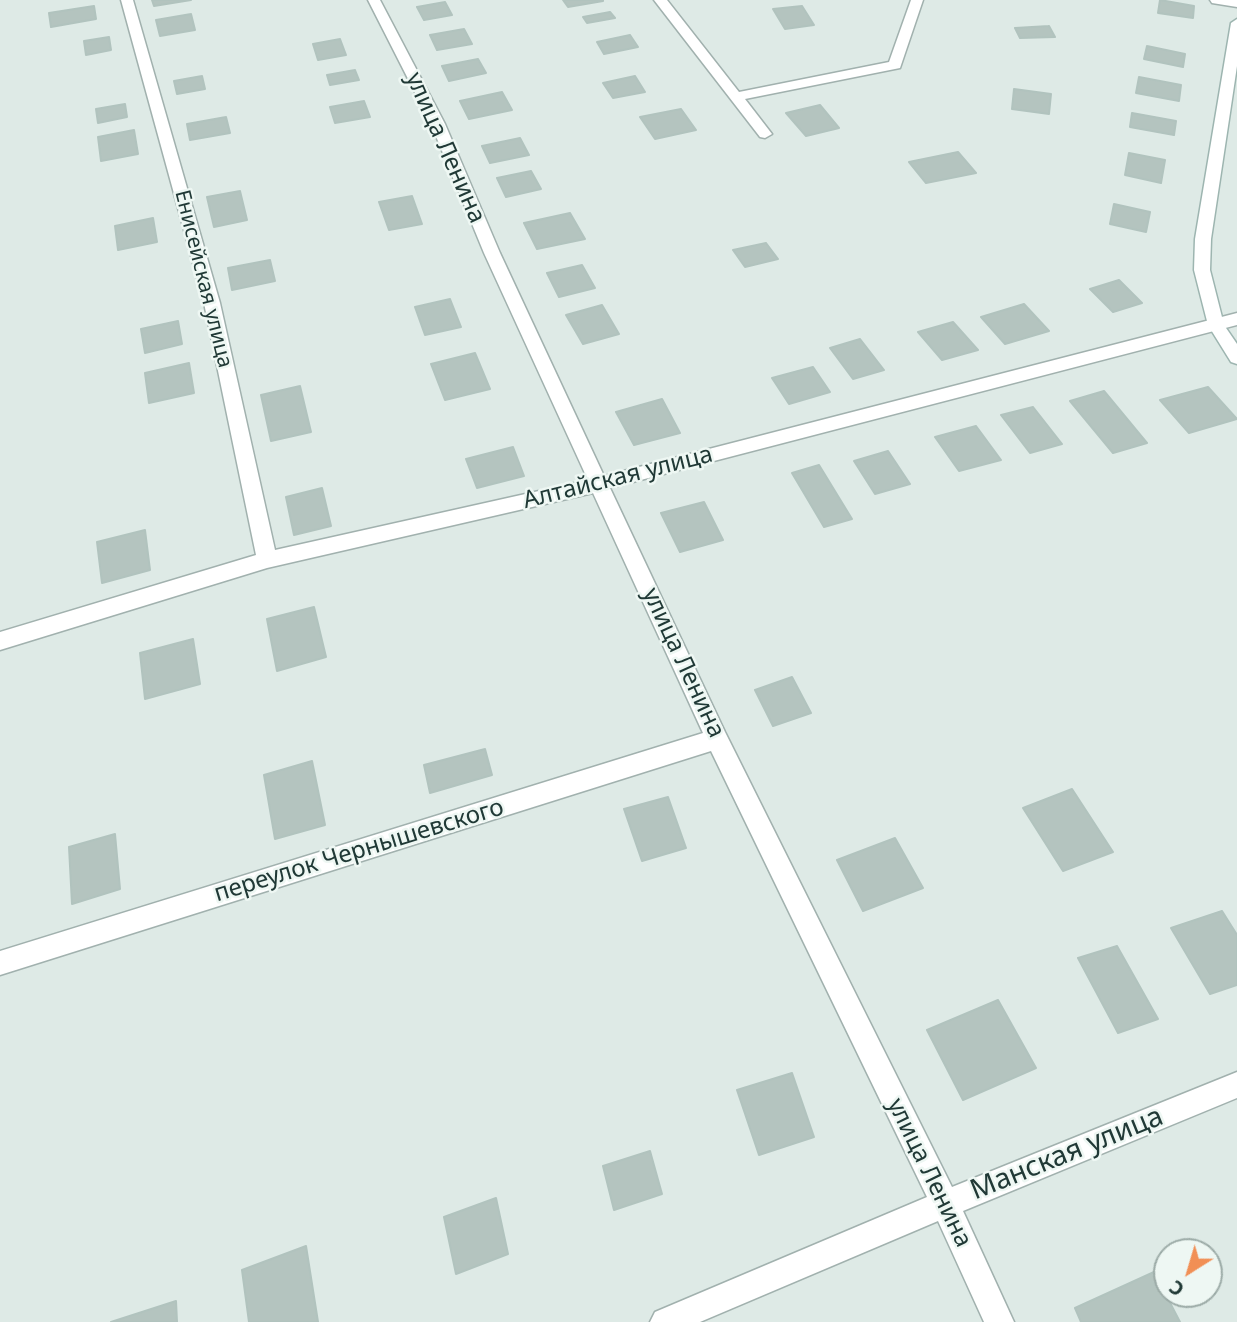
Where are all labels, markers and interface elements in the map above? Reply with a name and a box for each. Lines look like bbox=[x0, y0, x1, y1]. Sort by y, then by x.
street label: улица Ленина bbox=[399, 68, 491, 228]
street label: Енисейская улица bbox=[169, 188, 237, 370]
street label: Алтайская улица bbox=[520, 441, 716, 515]
street label: улица Ленина bbox=[636, 584, 730, 742]
street label: переулок Чернышевского bbox=[211, 793, 507, 909]
street label: улица Ленина bbox=[881, 1094, 977, 1252]
street label: Манская улица bbox=[966, 1100, 1168, 1208]
north arrow bbox=[1153, 1238, 1223, 1308]
text: С bbox=[1164, 1274, 1189, 1302]

